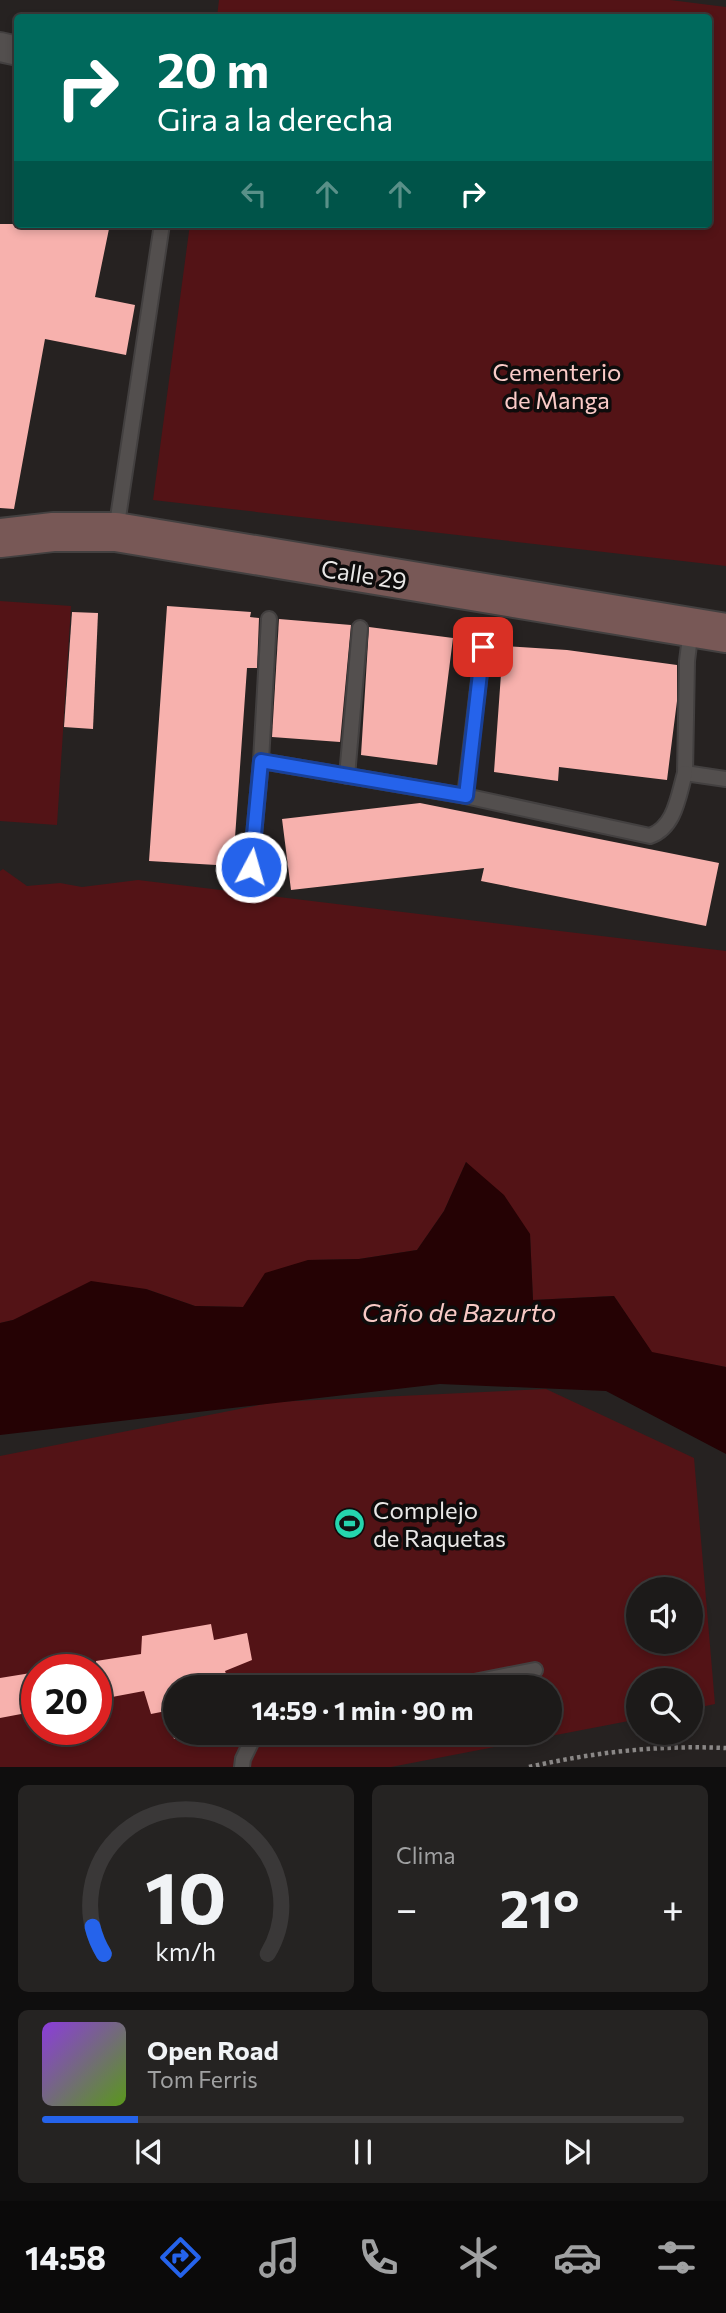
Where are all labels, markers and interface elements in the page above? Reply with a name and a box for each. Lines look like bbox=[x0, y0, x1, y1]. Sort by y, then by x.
text: 20 m bbox=[157, 38, 269, 98]
icon: right bbox=[42, 42, 133, 133]
text: Gira a la derecha bbox=[157, 98, 393, 138]
icon: left bbox=[235, 175, 273, 213]
icon: ahead bbox=[308, 175, 346, 213]
icon: ahead bbox=[381, 175, 419, 213]
icon: right bbox=[454, 175, 492, 213]
park label: Cementerio de Manga bbox=[493, 357, 621, 414]
street label: Calle 29 bbox=[319, 553, 409, 595]
pin bbox=[453, 617, 513, 677]
icon: arrive bbox=[464, 628, 502, 666]
position arrow bbox=[214, 830, 288, 904]
water label: Caño de Bazurto bbox=[362, 1296, 556, 1327]
place label: Complejo de Raquetas bbox=[373, 1495, 506, 1552]
sports icon: Complejo de Raquetas bbox=[333, 1506, 367, 1540]
map controls bbox=[626, 1577, 703, 1745]
button: sound bbox=[626, 1577, 703, 1654]
speed limit sign: 20 bbox=[21, 1654, 112, 1745]
button: search bbox=[626, 1668, 703, 1745]
text: 14:59 · 1 min · 90 m bbox=[251, 1694, 474, 1725]
text: Clima bbox=[396, 1841, 456, 1869]
text: 10 bbox=[145, 1851, 227, 1940]
text: 21° bbox=[500, 1875, 579, 1939]
text: − bbox=[396, 1884, 418, 1931]
text: + bbox=[662, 1884, 684, 1931]
text: km/h bbox=[156, 1936, 216, 1966]
text: Open Road bbox=[147, 2034, 279, 2065]
text: Tom Ferris bbox=[147, 2065, 258, 2093]
icon: previous bbox=[130, 2133, 168, 2171]
icon: pause bbox=[344, 2133, 382, 2171]
icon: next bbox=[558, 2133, 596, 2171]
icon: directions bbox=[156, 2233, 205, 2282]
icon: music bbox=[255, 2233, 304, 2282]
icon: phone bbox=[354, 2233, 403, 2282]
icon: climate bbox=[454, 2233, 503, 2282]
icon: car bbox=[553, 2233, 602, 2282]
icon: filters bbox=[652, 2233, 701, 2282]
text: 14:58 bbox=[25, 2237, 106, 2277]

